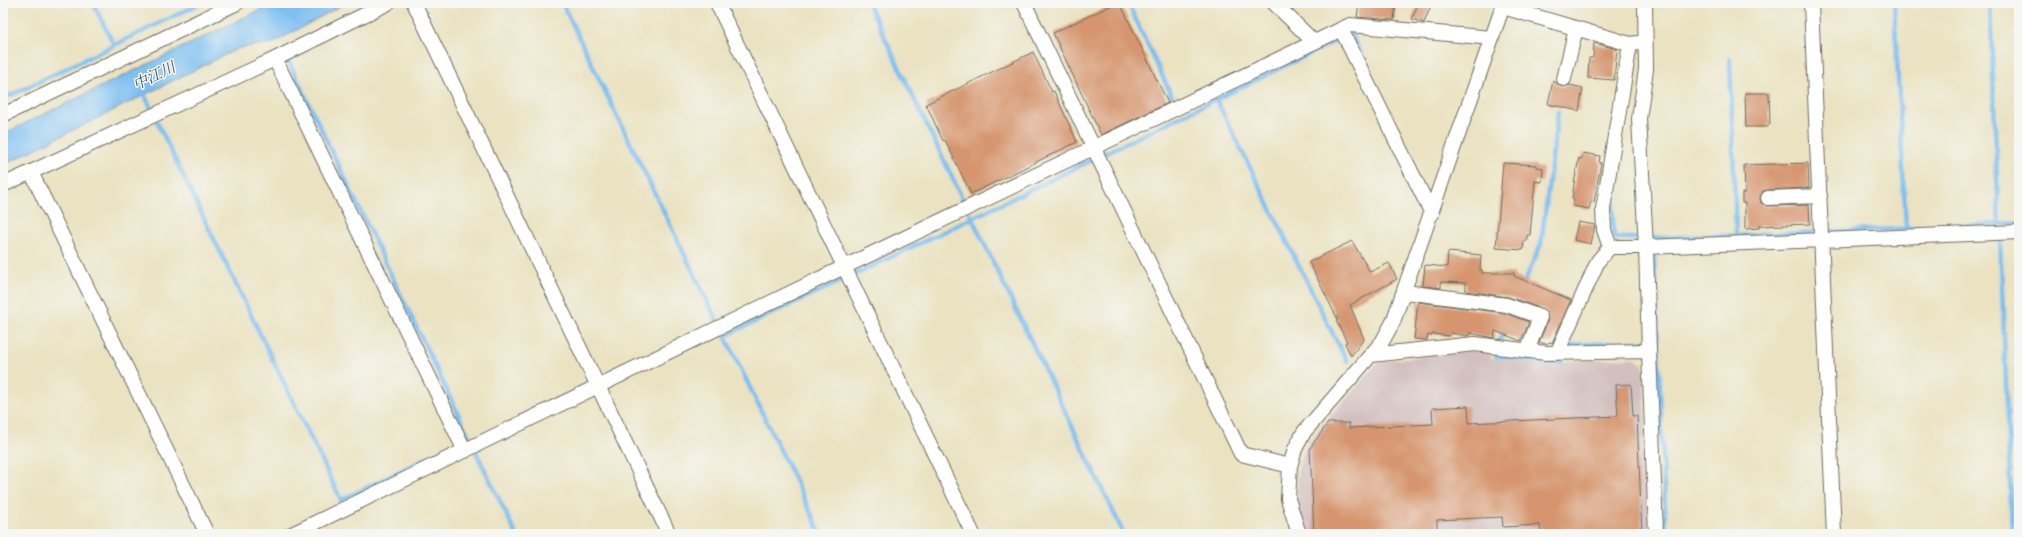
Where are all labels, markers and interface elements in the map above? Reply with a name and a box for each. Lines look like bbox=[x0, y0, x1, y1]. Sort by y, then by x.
water label: 中江川 bbox=[129, 56, 180, 95]

